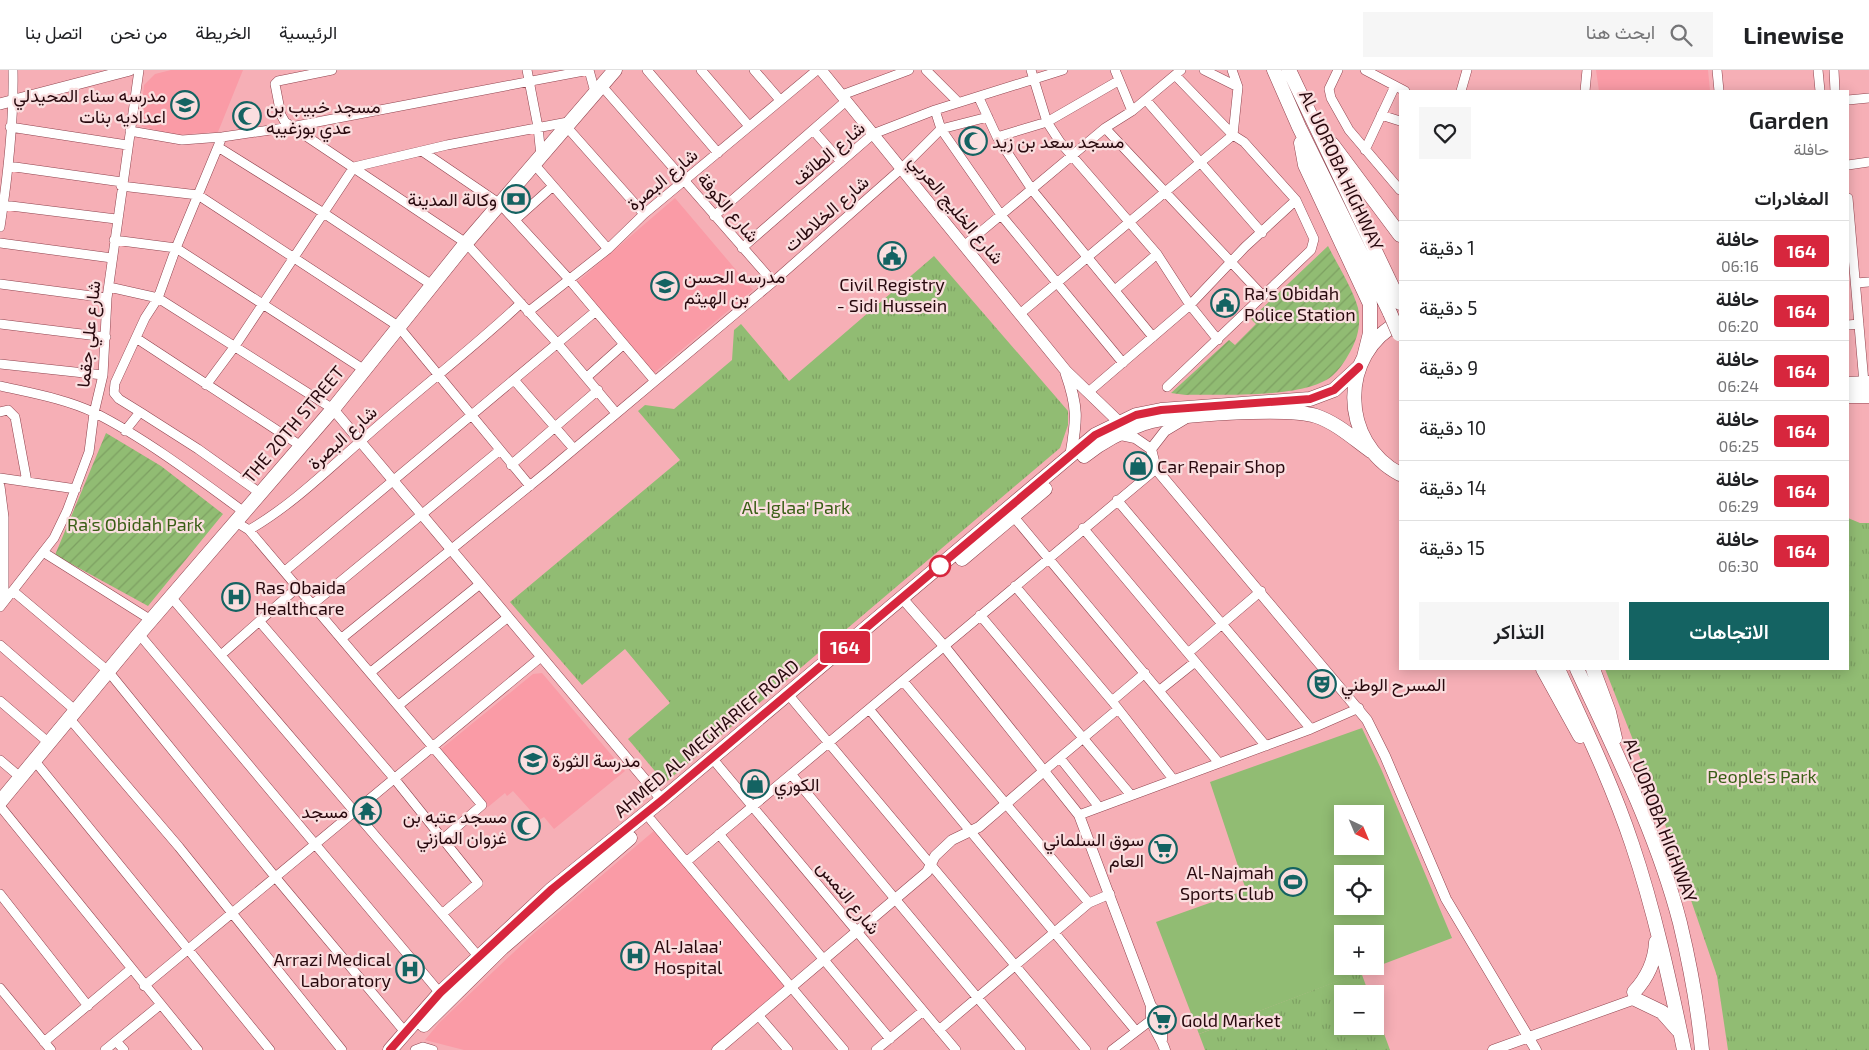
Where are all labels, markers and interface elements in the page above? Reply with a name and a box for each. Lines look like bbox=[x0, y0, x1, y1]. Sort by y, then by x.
search box bbox=[1363, 12, 1713, 57]
text: ابحث هنا bbox=[1586, 20, 1655, 43]
text: Linewise bbox=[1743, 20, 1844, 49]
text: اتصل بنا bbox=[25, 21, 82, 43]
text: من نحن bbox=[110, 21, 167, 43]
text: الخريطة bbox=[195, 21, 251, 43]
text: الرئيسية bbox=[279, 21, 337, 43]
icon: search bbox=[1667, 21, 1695, 49]
place label: مدرسه سناء المحيدلي اعداديه بنات bbox=[13, 84, 166, 127]
street label: AL UOROBA HIGHWAY bbox=[1295, 86, 1389, 254]
school or university icon: مدرسه سناء المحيدلي اعداديه بنات bbox=[170, 90, 200, 120]
place label: مسجد خبيب بن عدي بوزغيبه bbox=[266, 95, 381, 143]
mosque icon: مسجد خبيب بن عدي بوزغيبه bbox=[232, 101, 262, 131]
text: Garden bbox=[1749, 105, 1829, 134]
button: heart bbox=[1419, 107, 1471, 159]
street label: شارع الطائف bbox=[787, 116, 870, 191]
mosque icon: مسجد سعد بن زيد bbox=[958, 126, 988, 156]
place label: مسجد سعد بن زيد bbox=[992, 130, 1124, 153]
text: حافلة bbox=[1793, 139, 1829, 158]
street label: شارع البصرة bbox=[622, 143, 703, 216]
street label: شارع الخليج العربي bbox=[901, 150, 1009, 271]
street label: شارع الكوفة bbox=[692, 168, 765, 248]
street label: شارع الخلاطات bbox=[779, 170, 874, 257]
bank icon: وكالة المدينة bbox=[501, 184, 531, 214]
text: المغادرات bbox=[1754, 186, 1829, 209]
place label: وكالة المدينة bbox=[408, 188, 497, 211]
text: حافلة bbox=[1716, 227, 1759, 250]
text: 1 دقيقة bbox=[1419, 236, 1475, 259]
text: 164 bbox=[1787, 240, 1816, 262]
public building icon: Civil Registry - Sidi Hussein bbox=[877, 241, 907, 271]
text: 06:16 bbox=[1721, 256, 1759, 275]
place label: مدرسه الحسن بن الهيثم bbox=[684, 265, 785, 310]
school or university icon: مدرسه الحسن بن الهيثم bbox=[650, 271, 680, 301]
place label: Civil Registry - Sidi Hussein bbox=[837, 273, 947, 316]
street label: شارع علي جقما bbox=[71, 280, 110, 389]
place label: Ra's Obidah Police Station bbox=[1244, 282, 1356, 325]
text: حافلة bbox=[1716, 287, 1759, 310]
public building icon: Ra's Obidah Police Station bbox=[1210, 288, 1240, 318]
text: 5 دقيقة bbox=[1419, 296, 1477, 319]
text: 164 bbox=[1787, 300, 1816, 322]
text: 06:20 bbox=[1718, 316, 1759, 335]
text: حافلة bbox=[1716, 347, 1759, 370]
text: 9 دقيقة bbox=[1419, 356, 1478, 379]
street label: THE 20TH STREET bbox=[238, 360, 349, 487]
text: 164 bbox=[1787, 360, 1816, 382]
text: 06:24 bbox=[1718, 376, 1759, 395]
street label: شارع البصرة bbox=[303, 400, 382, 475]
text: حافلة bbox=[1716, 407, 1759, 430]
text: 10 دقيقة bbox=[1419, 416, 1486, 439]
text: 164 bbox=[1787, 420, 1816, 442]
text: 06:25 bbox=[1719, 436, 1759, 455]
shop icon: Car Repair Shop bbox=[1123, 451, 1153, 481]
place label: Car Repair Shop bbox=[1157, 455, 1286, 477]
text: حافلة bbox=[1716, 467, 1759, 490]
text: 14 دقيقة bbox=[1419, 476, 1486, 499]
text: 164 bbox=[1787, 480, 1816, 502]
park label: Al-Iglaa' Park bbox=[742, 496, 850, 518]
text: 06:29 bbox=[1718, 496, 1759, 515]
park label: Ra's Obidah Park bbox=[67, 513, 203, 535]
text: حافلة bbox=[1716, 527, 1759, 550]
text: 15 دقيقة bbox=[1419, 536, 1485, 559]
text: 164 bbox=[1787, 540, 1816, 562]
unlabelled marker bbox=[929, 555, 951, 577]
text: 06:30 bbox=[1718, 556, 1759, 575]
place label: Ras Obaida Healthcare bbox=[255, 576, 346, 619]
hospital icon: Ras Obaida Healthcare bbox=[221, 582, 251, 612]
button: التذاكر bbox=[1419, 602, 1619, 660]
button: الاتجاهات bbox=[1629, 602, 1829, 660]
line badge: 164 bbox=[816, 631, 874, 663]
text: 164 bbox=[830, 636, 860, 658]
street label: AHMED AL MEGHARIEF ROAD bbox=[609, 654, 803, 822]
theatre icon: المسرح الوطني bbox=[1307, 669, 1337, 699]
place label: المسرح الوطني bbox=[1341, 673, 1446, 700]
street label: AL UOROBA HIGHWAY bbox=[1619, 735, 1703, 906]
school or university icon: مدرسة الثورة bbox=[518, 745, 548, 775]
place label: مدرسة الثورة bbox=[552, 749, 640, 772]
park label: People's Park bbox=[1707, 765, 1817, 787]
shop icon: الكوري bbox=[740, 769, 770, 799]
place label: الكوري bbox=[774, 773, 819, 800]
temple icon: مسجد bbox=[352, 796, 382, 826]
place label: مسجد bbox=[301, 800, 348, 822]
place label: مسجد عتبه بن غزوان المازني bbox=[403, 805, 507, 853]
north arrow bbox=[1334, 805, 1384, 855]
map controls bbox=[1334, 805, 1384, 1035]
mosque icon: مسجد عتبه بن غزوان المازني bbox=[511, 811, 541, 841]
place label: سوق السلماني العام bbox=[1043, 828, 1144, 873]
supermarket icon: سوق السلماني العام bbox=[1148, 834, 1178, 864]
street label: شارع النمس bbox=[811, 856, 885, 939]
place label: Al-Najmah Sports Club bbox=[1180, 861, 1274, 904]
button: locate bbox=[1334, 865, 1384, 915]
sports icon: Al-Najmah Sports Club bbox=[1278, 867, 1308, 897]
button: + bbox=[1334, 925, 1384, 975]
place label: Al-Jalaa' Hospital bbox=[654, 935, 723, 978]
hospital icon: Al-Jalaa' Hospital bbox=[620, 941, 650, 971]
place label: Arrazi Medical Laboratory bbox=[274, 948, 392, 991]
hospital icon: Arrazi Medical Laboratory bbox=[395, 954, 425, 984]
button: − bbox=[1334, 985, 1384, 1035]
supermarket icon: Gold Market bbox=[1147, 1005, 1177, 1035]
place label: Gold Market bbox=[1181, 1009, 1281, 1031]

